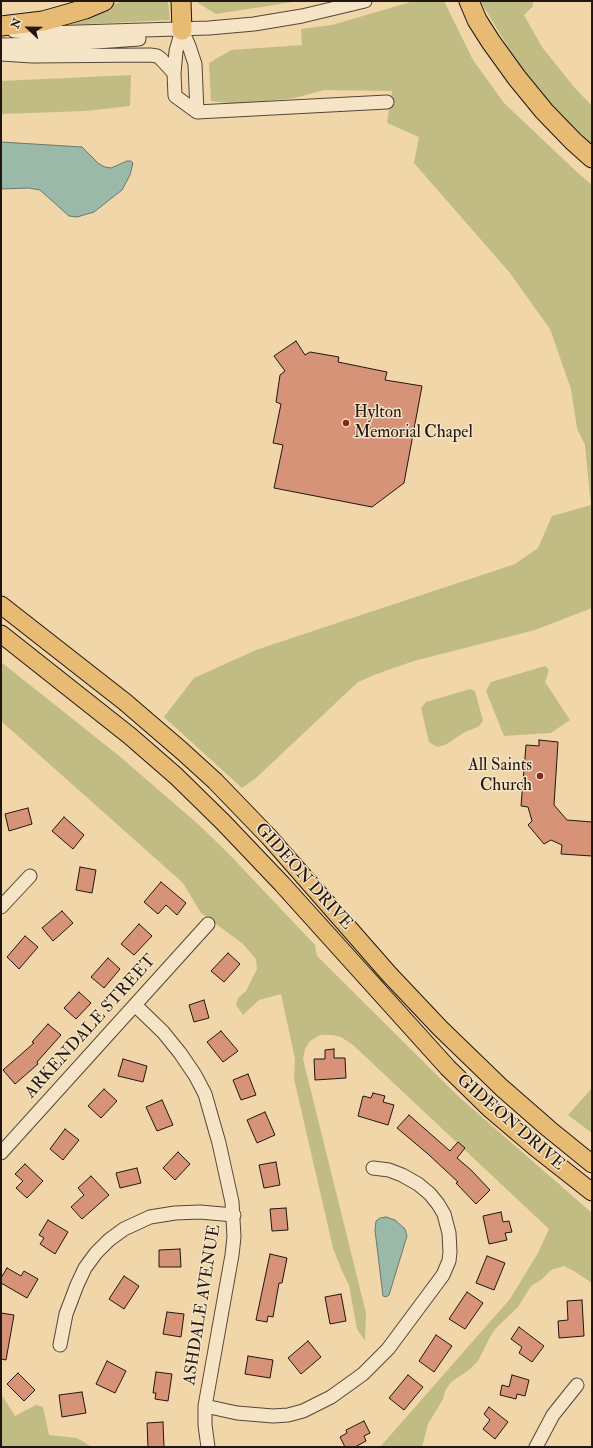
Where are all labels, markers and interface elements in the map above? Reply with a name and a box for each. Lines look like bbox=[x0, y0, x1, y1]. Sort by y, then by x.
north arrow bbox=[8, 8, 48, 48]
text: N bbox=[9, 16, 24, 30]
place label: Hylton Memorial Chapel bbox=[354, 403, 473, 443]
marker: Hylton Memorial Chapel bbox=[341, 418, 351, 428]
place label: All Saints Church bbox=[468, 756, 532, 796]
marker: All Saints Church bbox=[535, 771, 545, 781]
street label: GIDEON DRIVE bbox=[250, 820, 356, 934]
street label: ARKENDALE STREET bbox=[21, 951, 161, 1103]
street label: GIDEON DRIVE bbox=[452, 1071, 568, 1175]
street label: ASHDALE AVENUE bbox=[180, 1223, 226, 1387]

